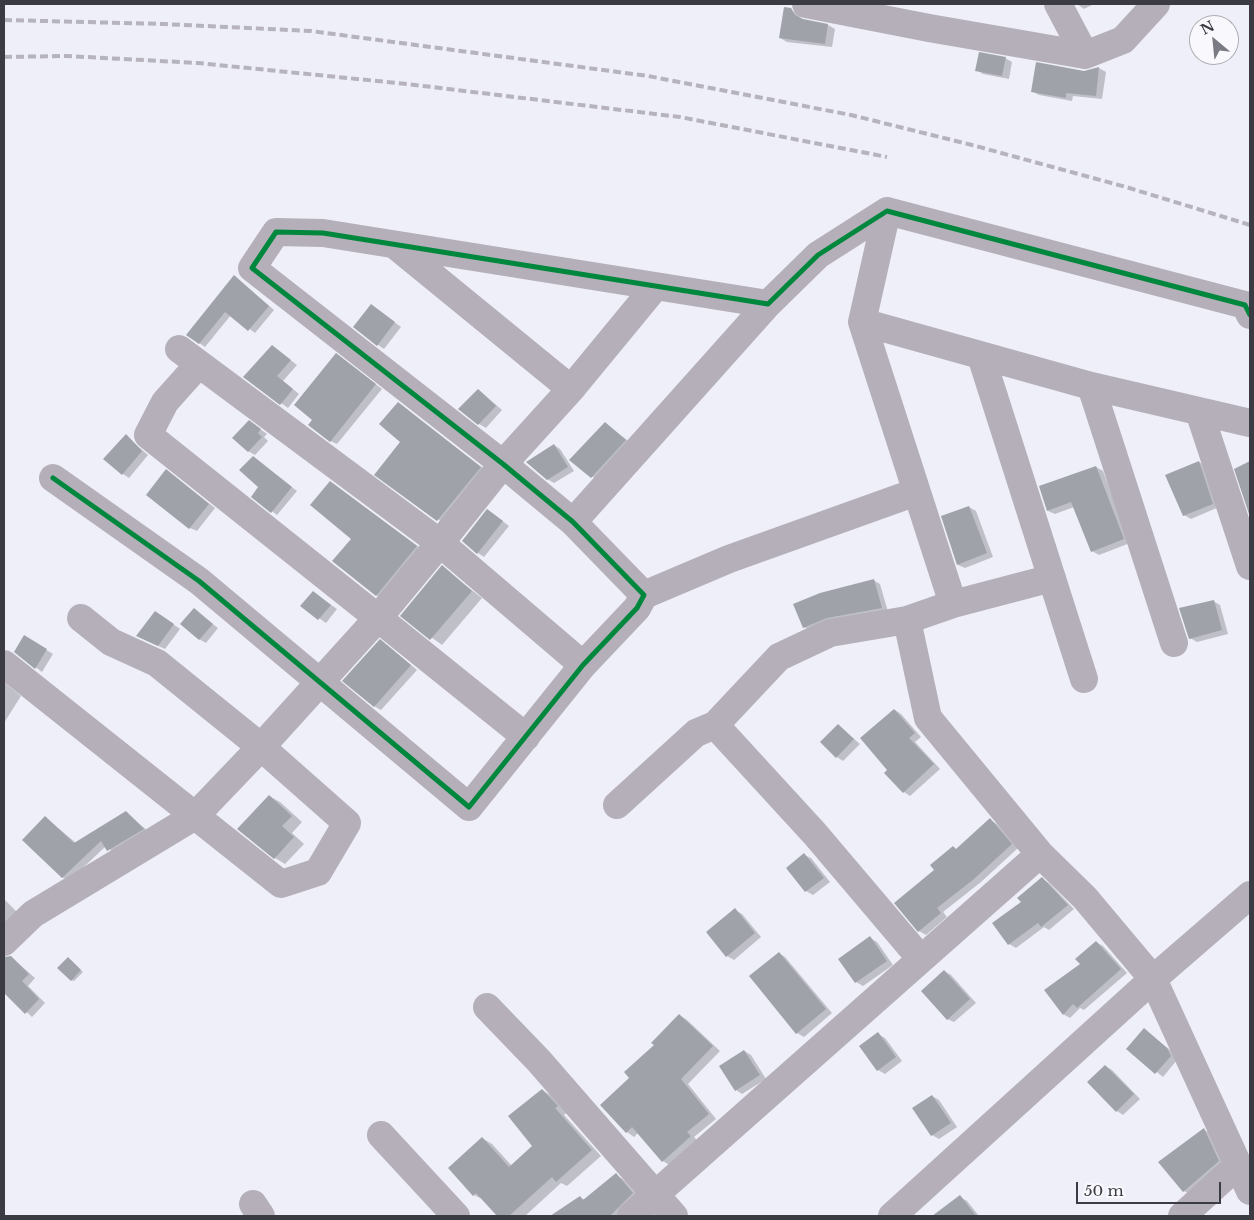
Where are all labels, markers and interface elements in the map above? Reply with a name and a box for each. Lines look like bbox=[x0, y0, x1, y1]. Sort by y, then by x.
north arrow bbox=[1189, 15, 1239, 65]
text: N bbox=[1197, 17, 1217, 39]
scale bar bbox=[1079, 1172, 1224, 1204]
text: 50 m bbox=[1084, 1181, 1124, 1200]

